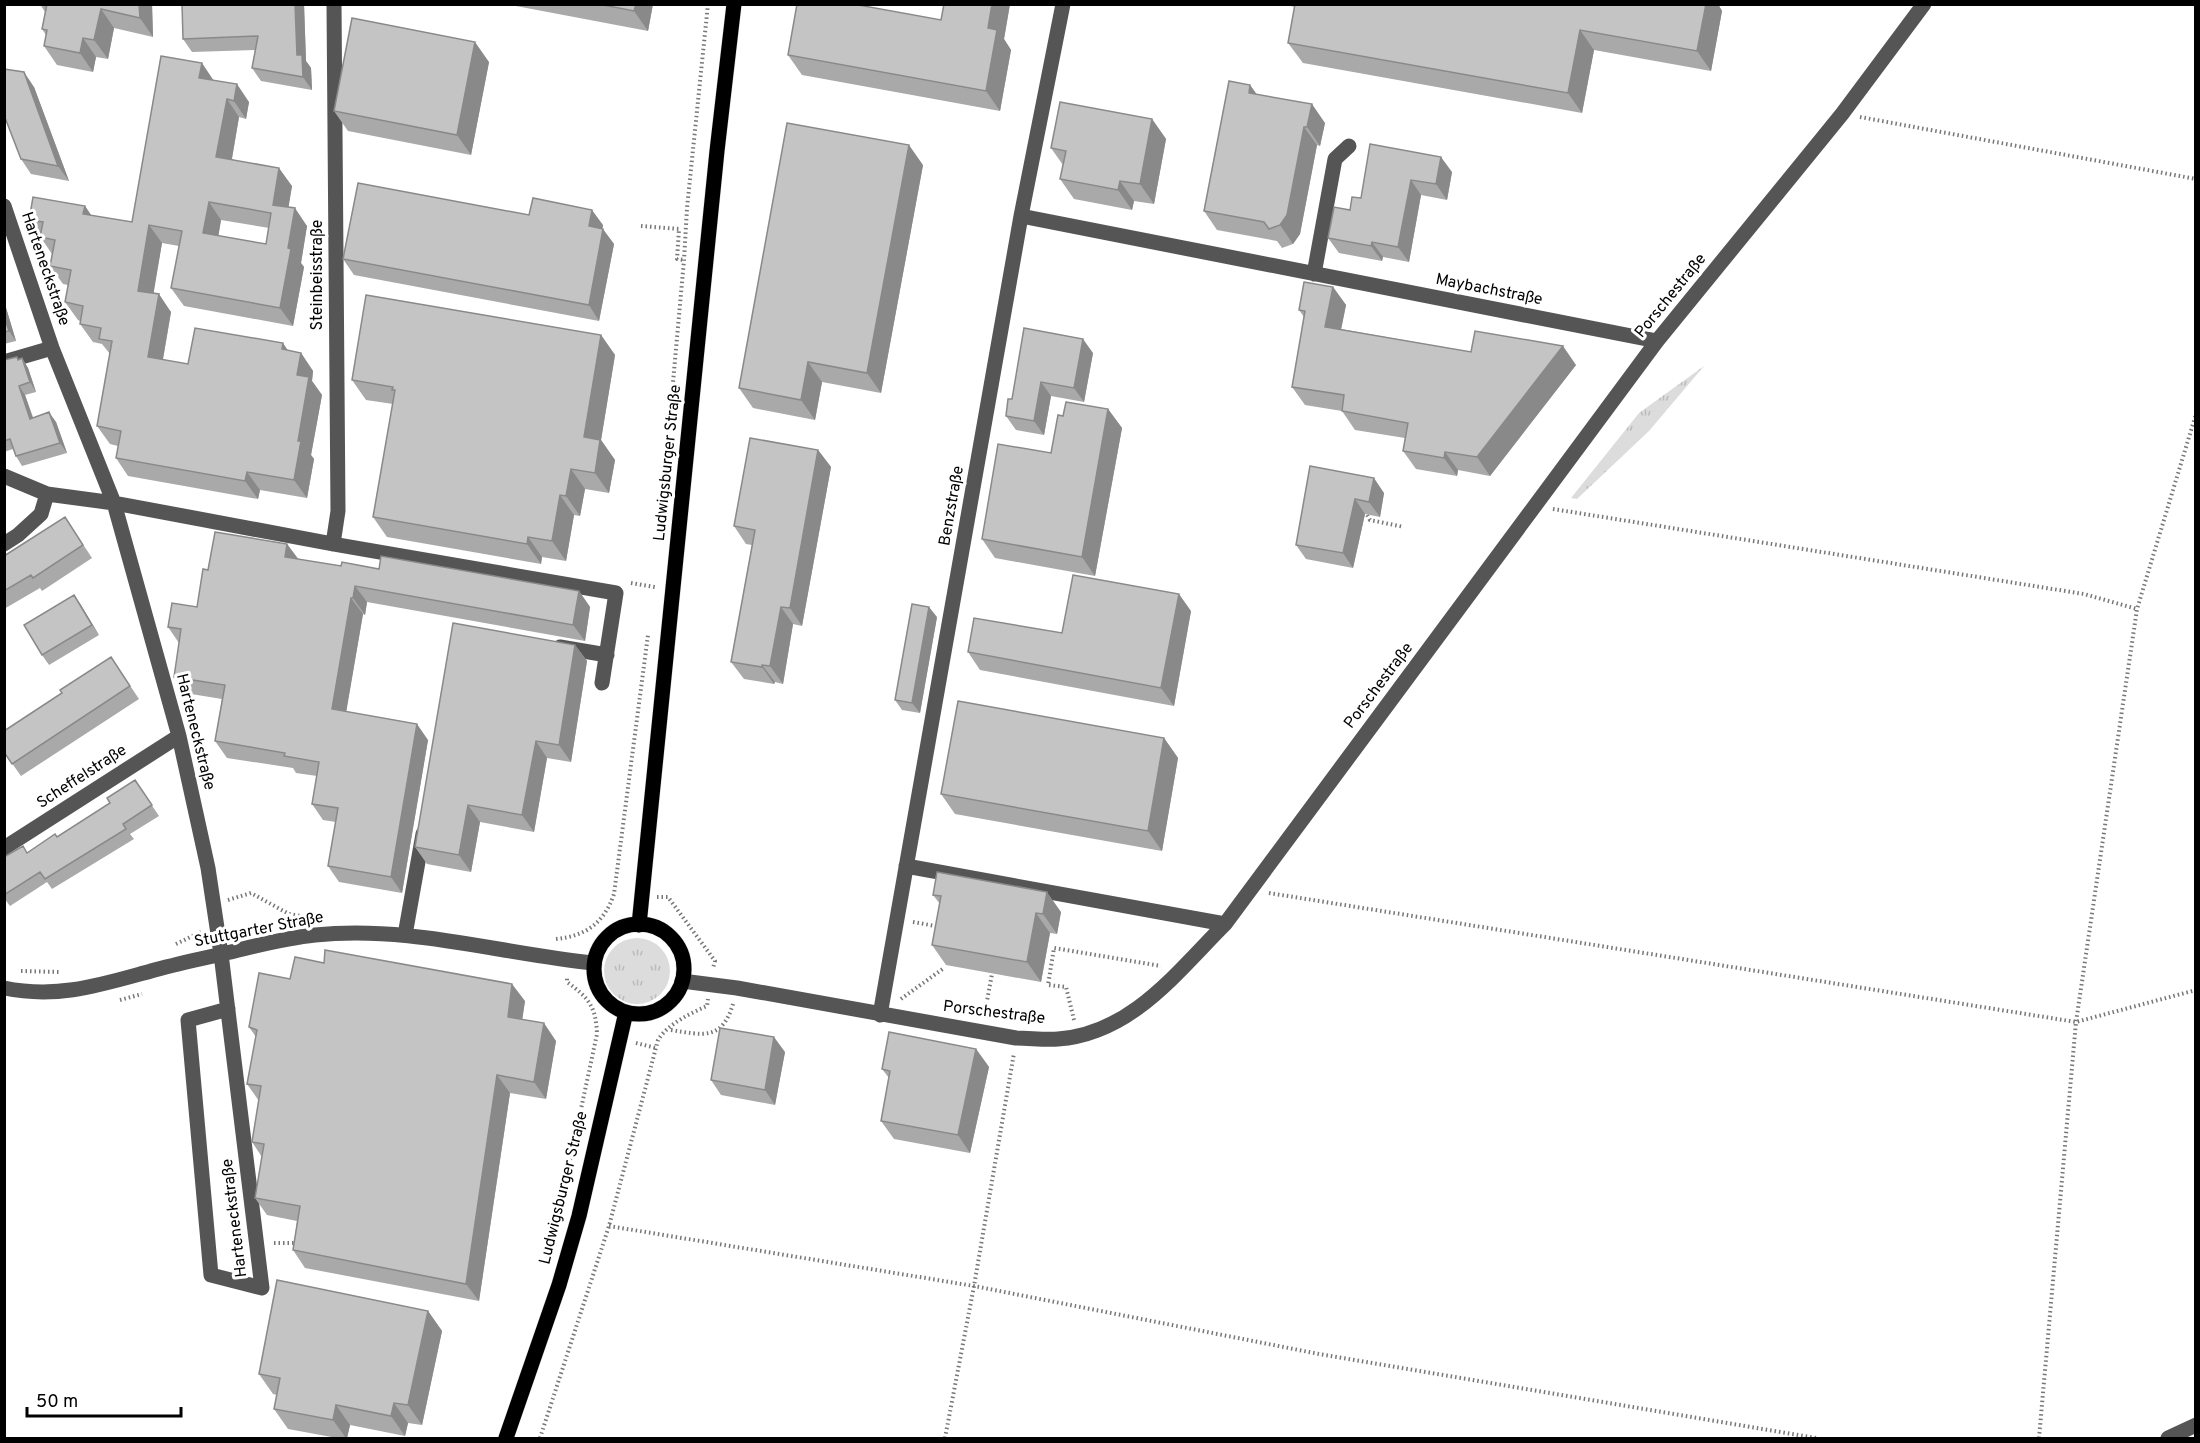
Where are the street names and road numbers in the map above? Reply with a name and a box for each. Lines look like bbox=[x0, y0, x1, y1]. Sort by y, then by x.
street label: Harteneckstraße bbox=[16, 209, 74, 329]
street label: Steinbeisstraße bbox=[308, 220, 328, 330]
street label: Porschestraße bbox=[1631, 250, 1711, 342]
street label: Maybachstraße bbox=[1434, 270, 1544, 310]
street label: Ludwigsburger Straße bbox=[650, 384, 686, 542]
street label: Benzstraße bbox=[935, 464, 969, 548]
street label: Porschestraße bbox=[1340, 639, 1418, 733]
street label: Harteneckstraße bbox=[171, 672, 219, 792]
street label: Scheffelstraße bbox=[33, 740, 131, 814]
street label: Stuttgarter Straße bbox=[193, 908, 325, 952]
street label: Porschestraße bbox=[942, 997, 1046, 1029]
street label: Ludwigsburger Straße bbox=[535, 1109, 593, 1267]
street label: Harteneckstraße bbox=[218, 1158, 252, 1278]

